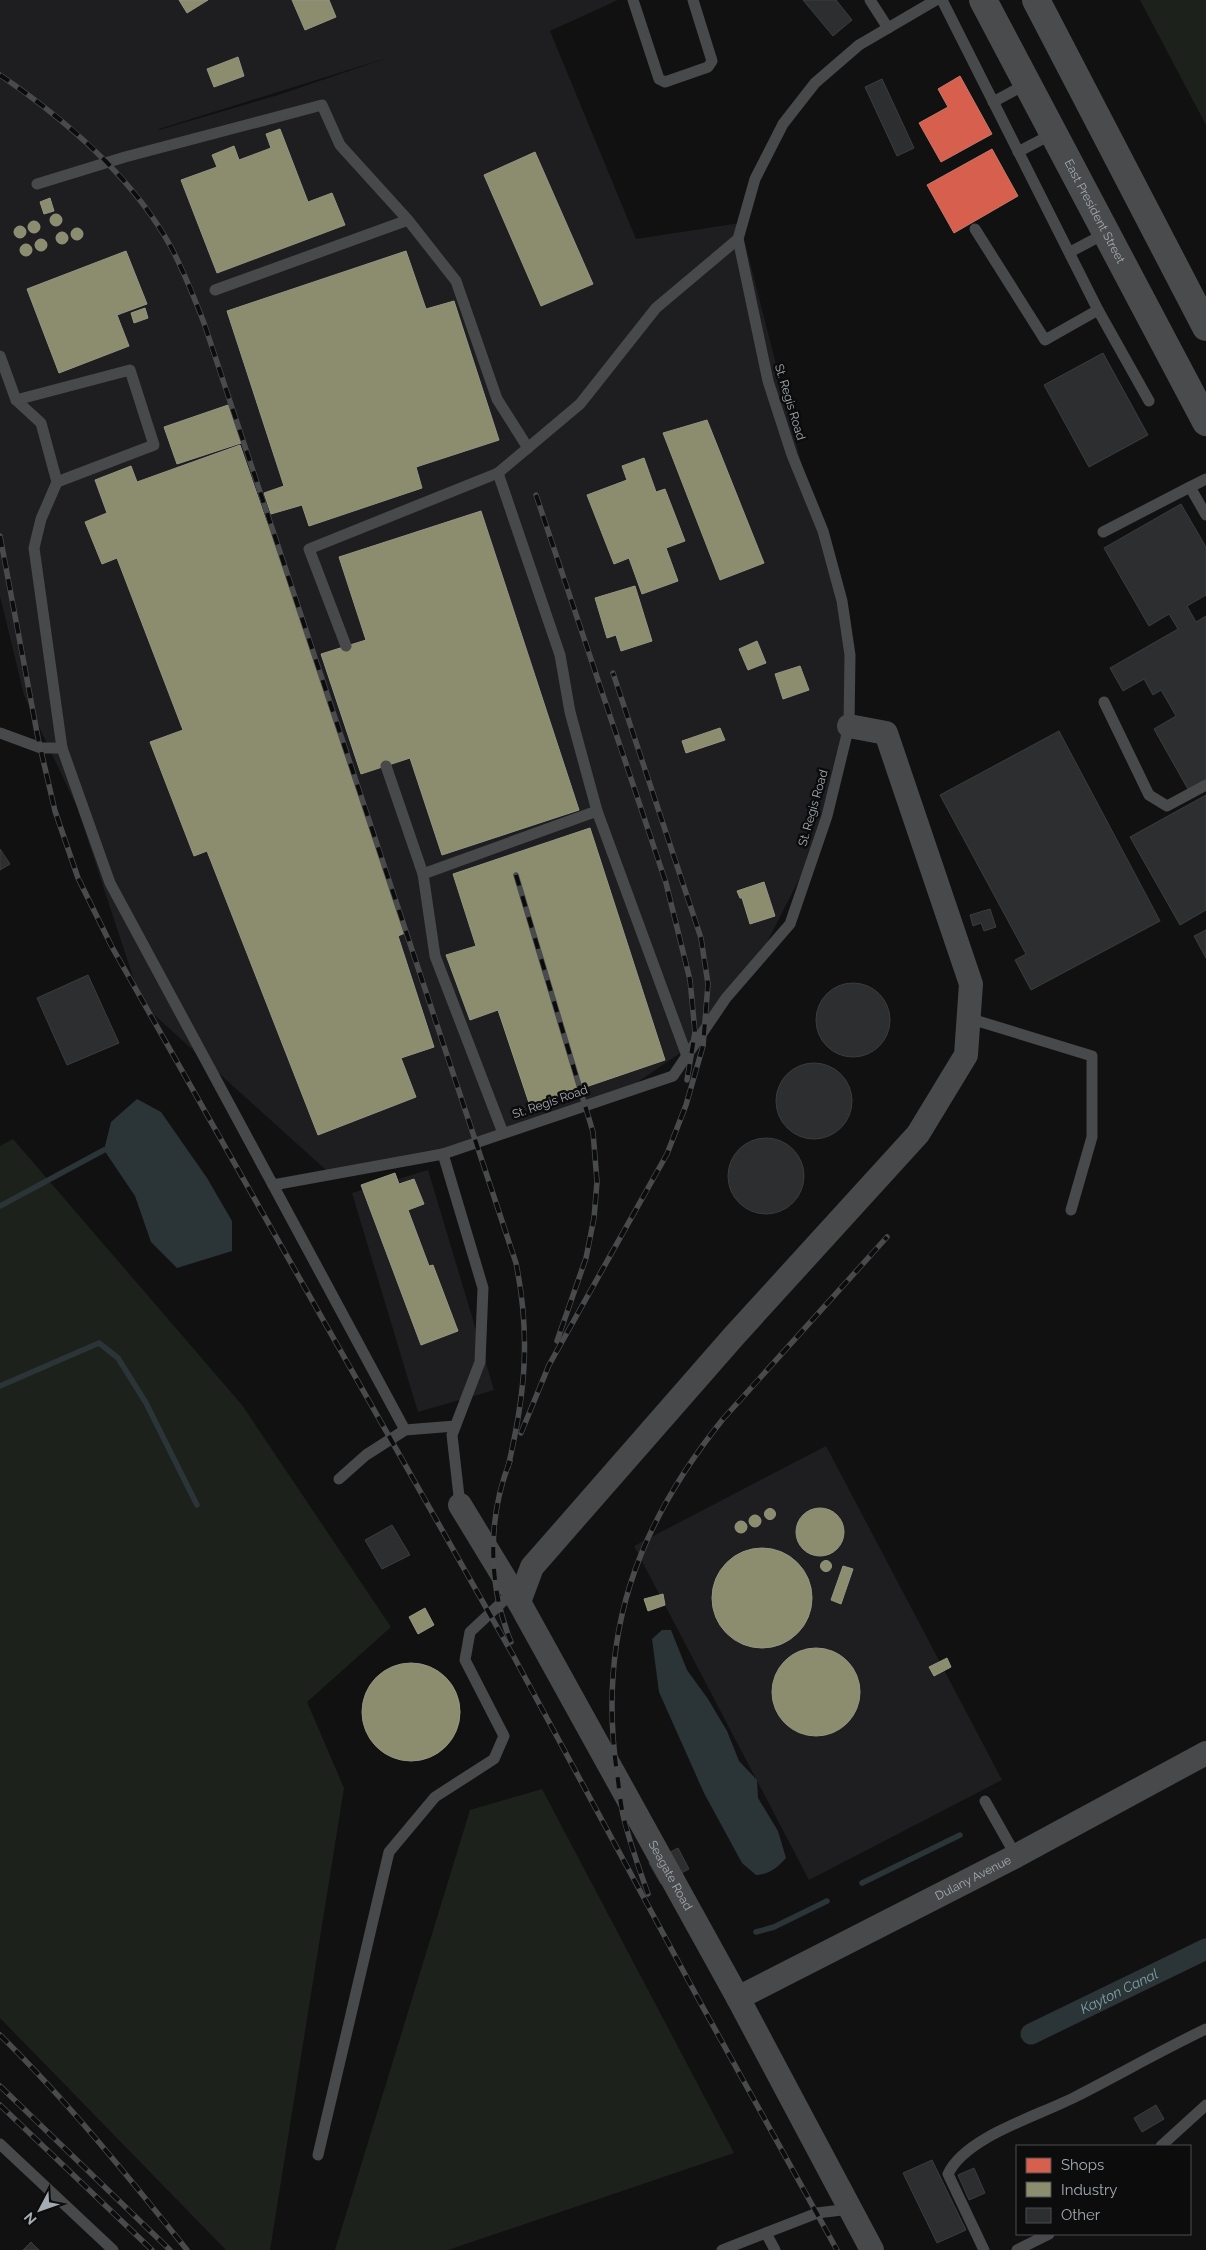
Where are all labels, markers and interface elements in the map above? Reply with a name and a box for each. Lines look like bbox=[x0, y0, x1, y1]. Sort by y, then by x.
street label: East President Street bbox=[1061, 157, 1128, 266]
street label: St. Regis Road bbox=[772, 362, 808, 442]
street label: St. Regis Road bbox=[795, 768, 831, 848]
street label: St. Regis Road bbox=[510, 1083, 590, 1121]
street label: Seagate Road bbox=[645, 1838, 695, 1913]
street label: Dulany Avenue bbox=[933, 1853, 1013, 1903]
water label: Kayton Canal bbox=[1078, 1965, 1161, 2017]
legend bbox=[1016, 2145, 1191, 2235]
text: Shops bbox=[1061, 2156, 1104, 2174]
text: Industry bbox=[1061, 2181, 1117, 2199]
north arrow bbox=[15, 2185, 65, 2235]
text: Other bbox=[1061, 2206, 1101, 2224]
text: N bbox=[21, 2209, 40, 2228]

